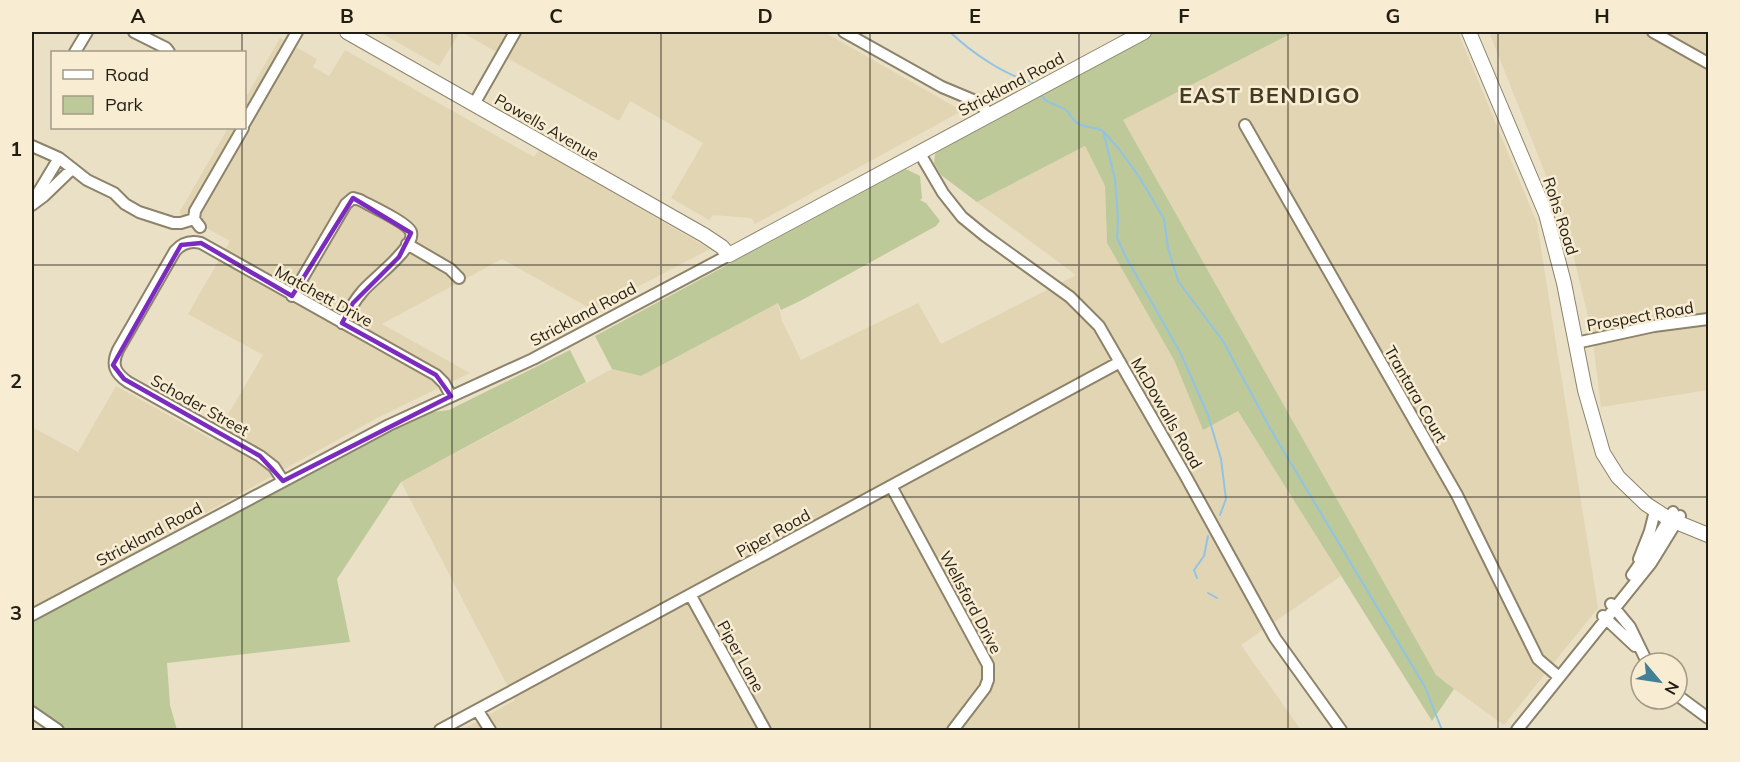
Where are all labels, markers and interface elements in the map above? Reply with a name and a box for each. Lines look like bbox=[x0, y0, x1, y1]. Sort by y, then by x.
text: A bbox=[131, 3, 146, 28]
text: B bbox=[340, 3, 354, 28]
text: C bbox=[549, 3, 563, 28]
text: D bbox=[757, 3, 773, 28]
text: E bbox=[969, 3, 981, 28]
text: F bbox=[1178, 3, 1190, 28]
text: G bbox=[1386, 3, 1400, 28]
text: H bbox=[1594, 3, 1610, 28]
street label: Strickland Road bbox=[955, 48, 1067, 120]
legend bbox=[51, 51, 246, 129]
text: Road bbox=[105, 63, 149, 86]
district label: EAST BENDIGO bbox=[1179, 81, 1361, 109]
street label: Powells Avenue bbox=[491, 89, 603, 165]
text: Park bbox=[105, 93, 144, 116]
text: 1 bbox=[10, 136, 22, 161]
street label: Rohs Road bbox=[1539, 175, 1583, 257]
street label: Matchett Drive bbox=[272, 261, 376, 331]
street label: Strickland Road bbox=[527, 278, 639, 350]
street label: Prospect Road bbox=[1585, 297, 1695, 335]
street label: Trantara Court bbox=[1380, 342, 1452, 446]
street label: McDowalls Road bbox=[1127, 354, 1207, 472]
text: 2 bbox=[10, 368, 22, 393]
street label: Schoder Street bbox=[148, 370, 253, 440]
street label: Strickland Road bbox=[93, 498, 205, 570]
street label: Piper Road bbox=[732, 504, 814, 562]
street label: Wellsford Drive bbox=[936, 547, 1006, 657]
text: 3 bbox=[10, 600, 22, 625]
street label: Piper Lane bbox=[713, 617, 769, 695]
north arrow bbox=[1629, 651, 1689, 711]
text: N bbox=[1660, 678, 1684, 698]

